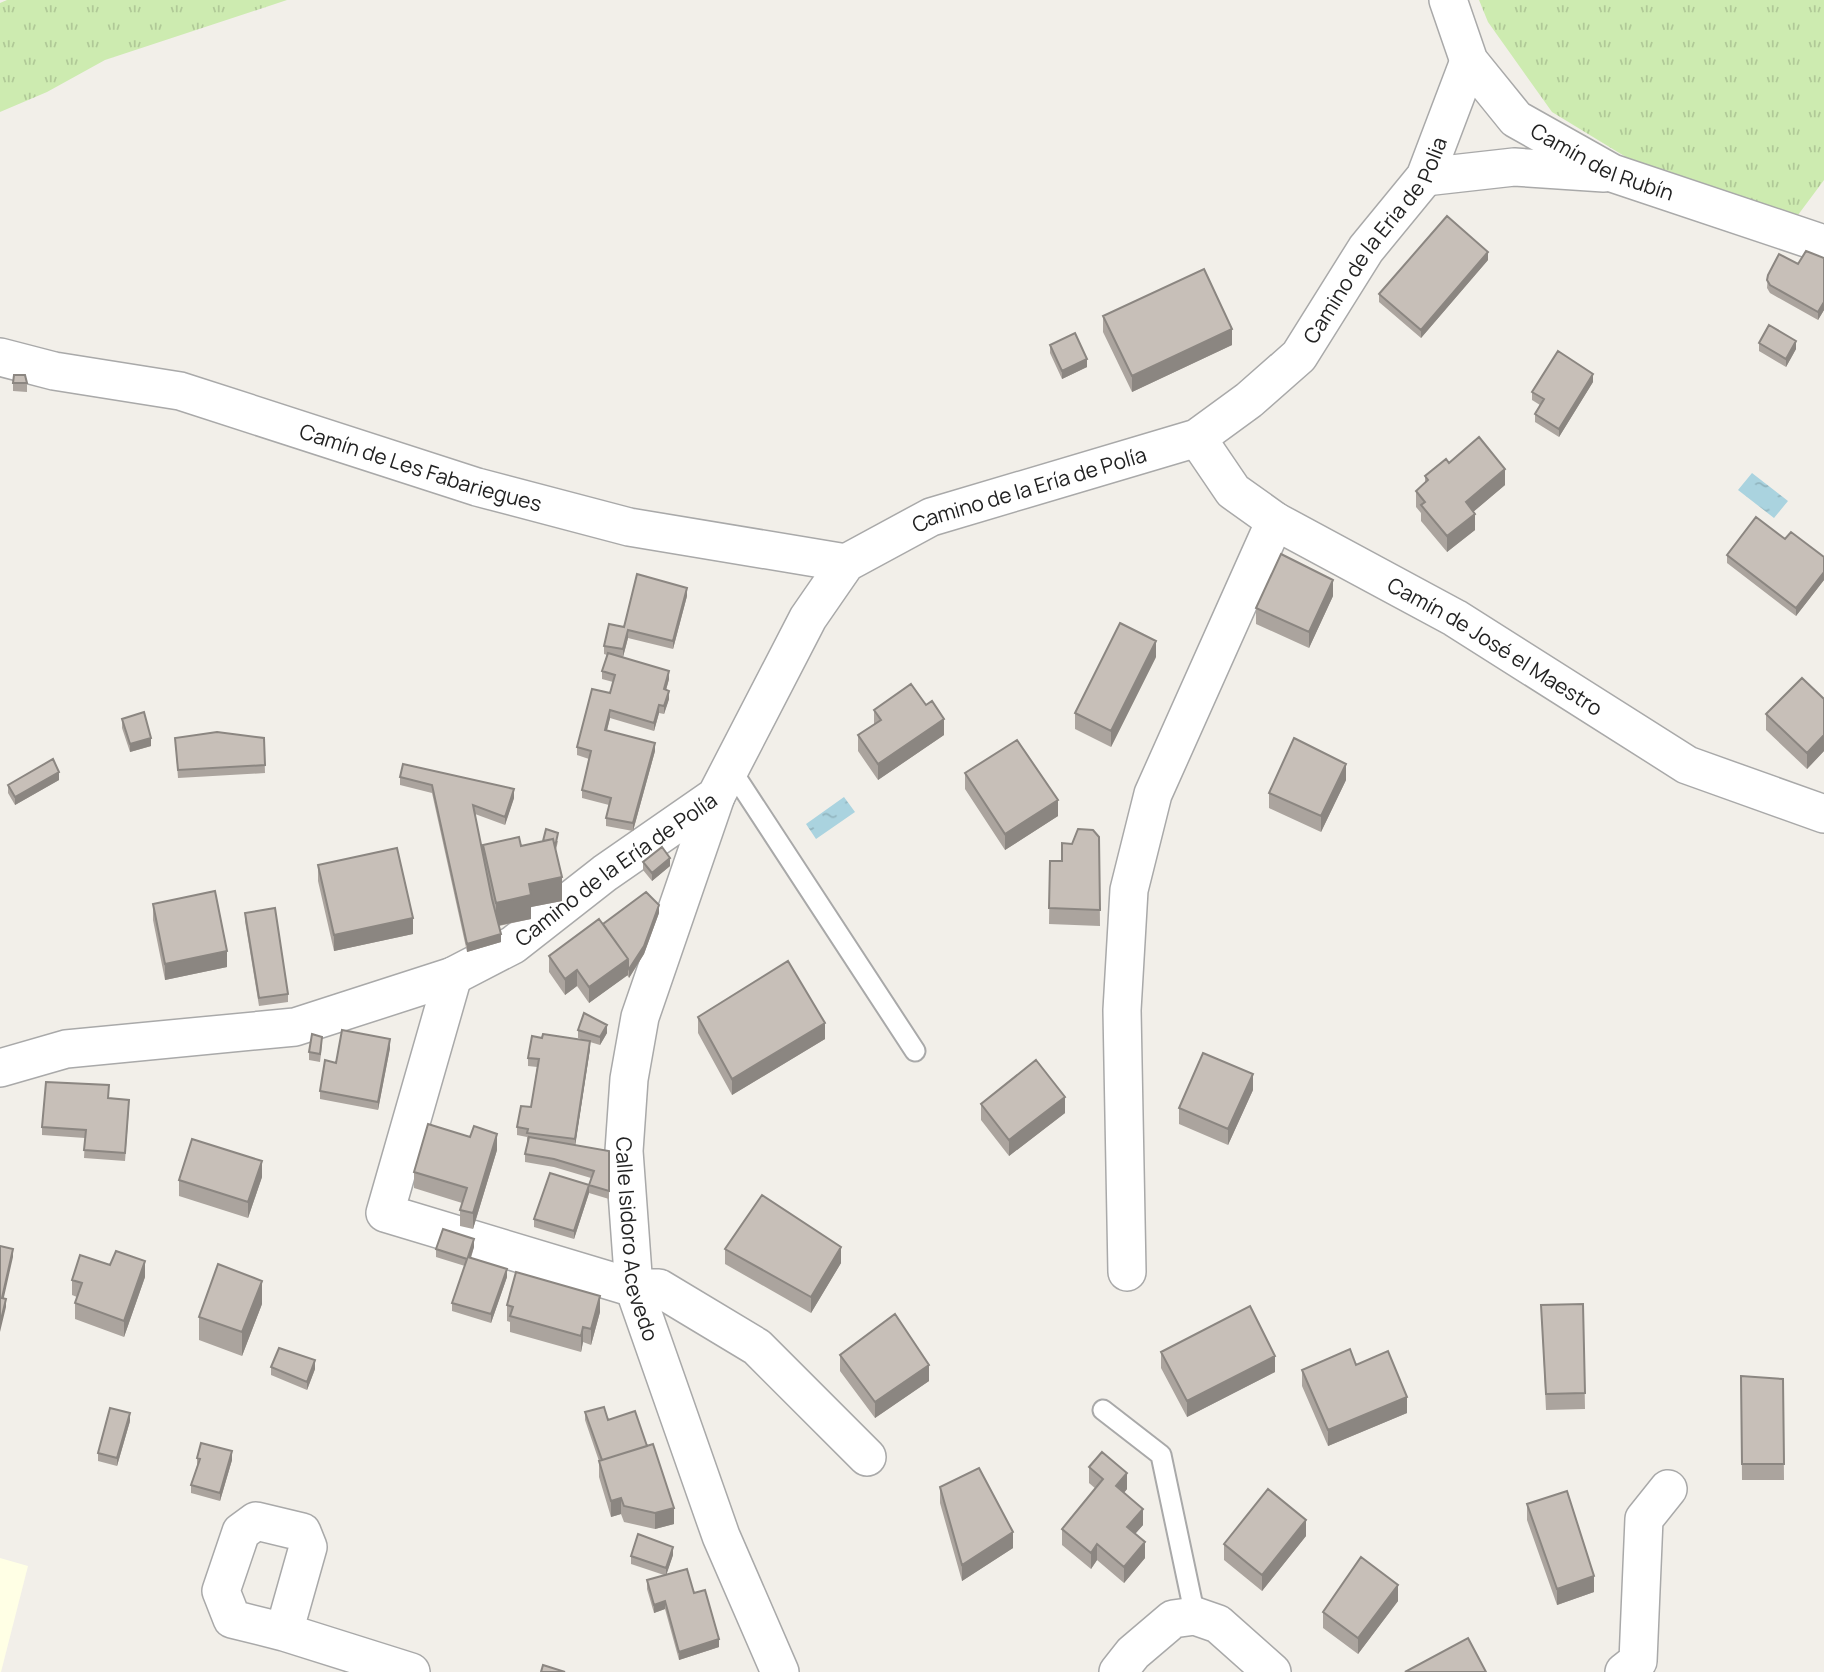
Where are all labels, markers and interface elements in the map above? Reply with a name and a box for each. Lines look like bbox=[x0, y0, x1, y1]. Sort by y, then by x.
street label: Camín del Rubín bbox=[1526, 116, 1678, 207]
street label: Camino de la Eria de Polia bbox=[1296, 133, 1453, 349]
street label: Camín de Les Fabariegues bbox=[296, 417, 545, 517]
street label: Camino de la Ería de Polía bbox=[907, 440, 1150, 539]
street label: Camín de José el Maestro bbox=[1383, 570, 1608, 722]
street label: Camino de la Ería de Polía bbox=[509, 786, 722, 953]
street label: Calle Isidoro Acevedo bbox=[610, 1136, 665, 1345]

